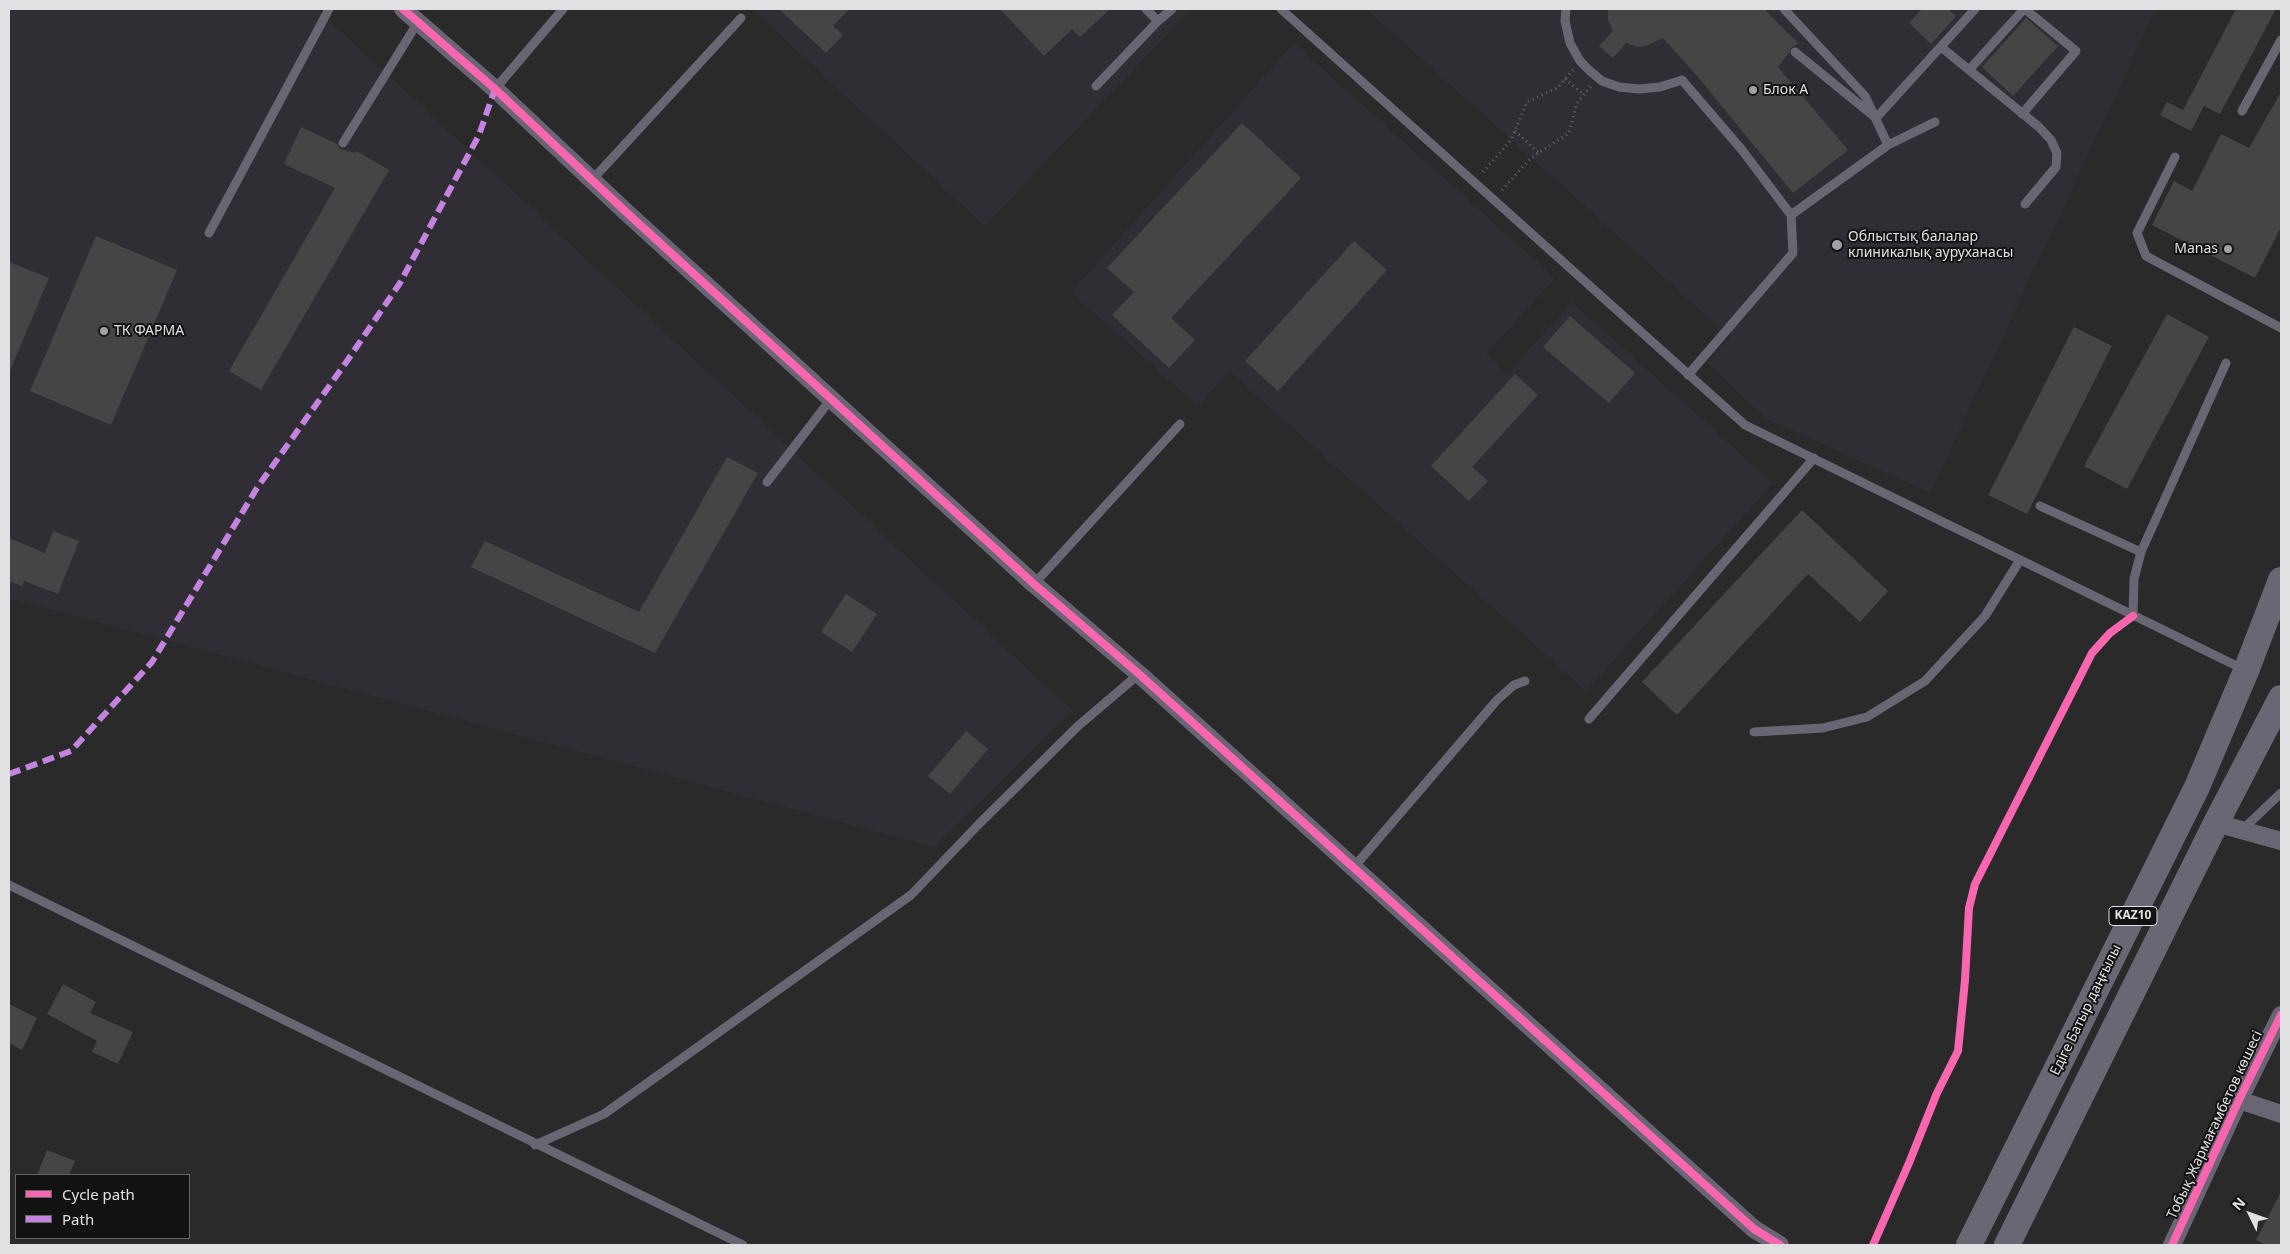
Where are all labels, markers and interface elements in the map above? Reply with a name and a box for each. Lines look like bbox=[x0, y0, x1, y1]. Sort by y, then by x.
place label: Блок А bbox=[1763, 82, 1808, 98]
marker: Блок А bbox=[1747, 84, 1759, 96]
place label: Облыстық балалар клиникалық ауруханасы bbox=[1848, 229, 2013, 262]
marker: Облыстық балалар клиникалық ауруханасы bbox=[1830, 238, 1844, 252]
place label: Manas bbox=[2174, 241, 2218, 257]
marker: Manas bbox=[2222, 243, 2234, 255]
place label: ТК ФАРМА bbox=[114, 323, 184, 339]
marker: ТК ФАРМА bbox=[98, 325, 110, 337]
road number: KAZ10 bbox=[2109, 906, 2157, 926]
street label: Едіге Батыр даңғылы bbox=[2047, 942, 2125, 1078]
street label: Тобық Жармағамбетов көшесі bbox=[2164, 1028, 2266, 1222]
legend bbox=[15, 1174, 190, 1239]
text: Cycle path bbox=[62, 1184, 135, 1204]
north arrow bbox=[2225, 1189, 2275, 1239]
text: N bbox=[2228, 1193, 2249, 1214]
text: Path bbox=[62, 1209, 94, 1229]

